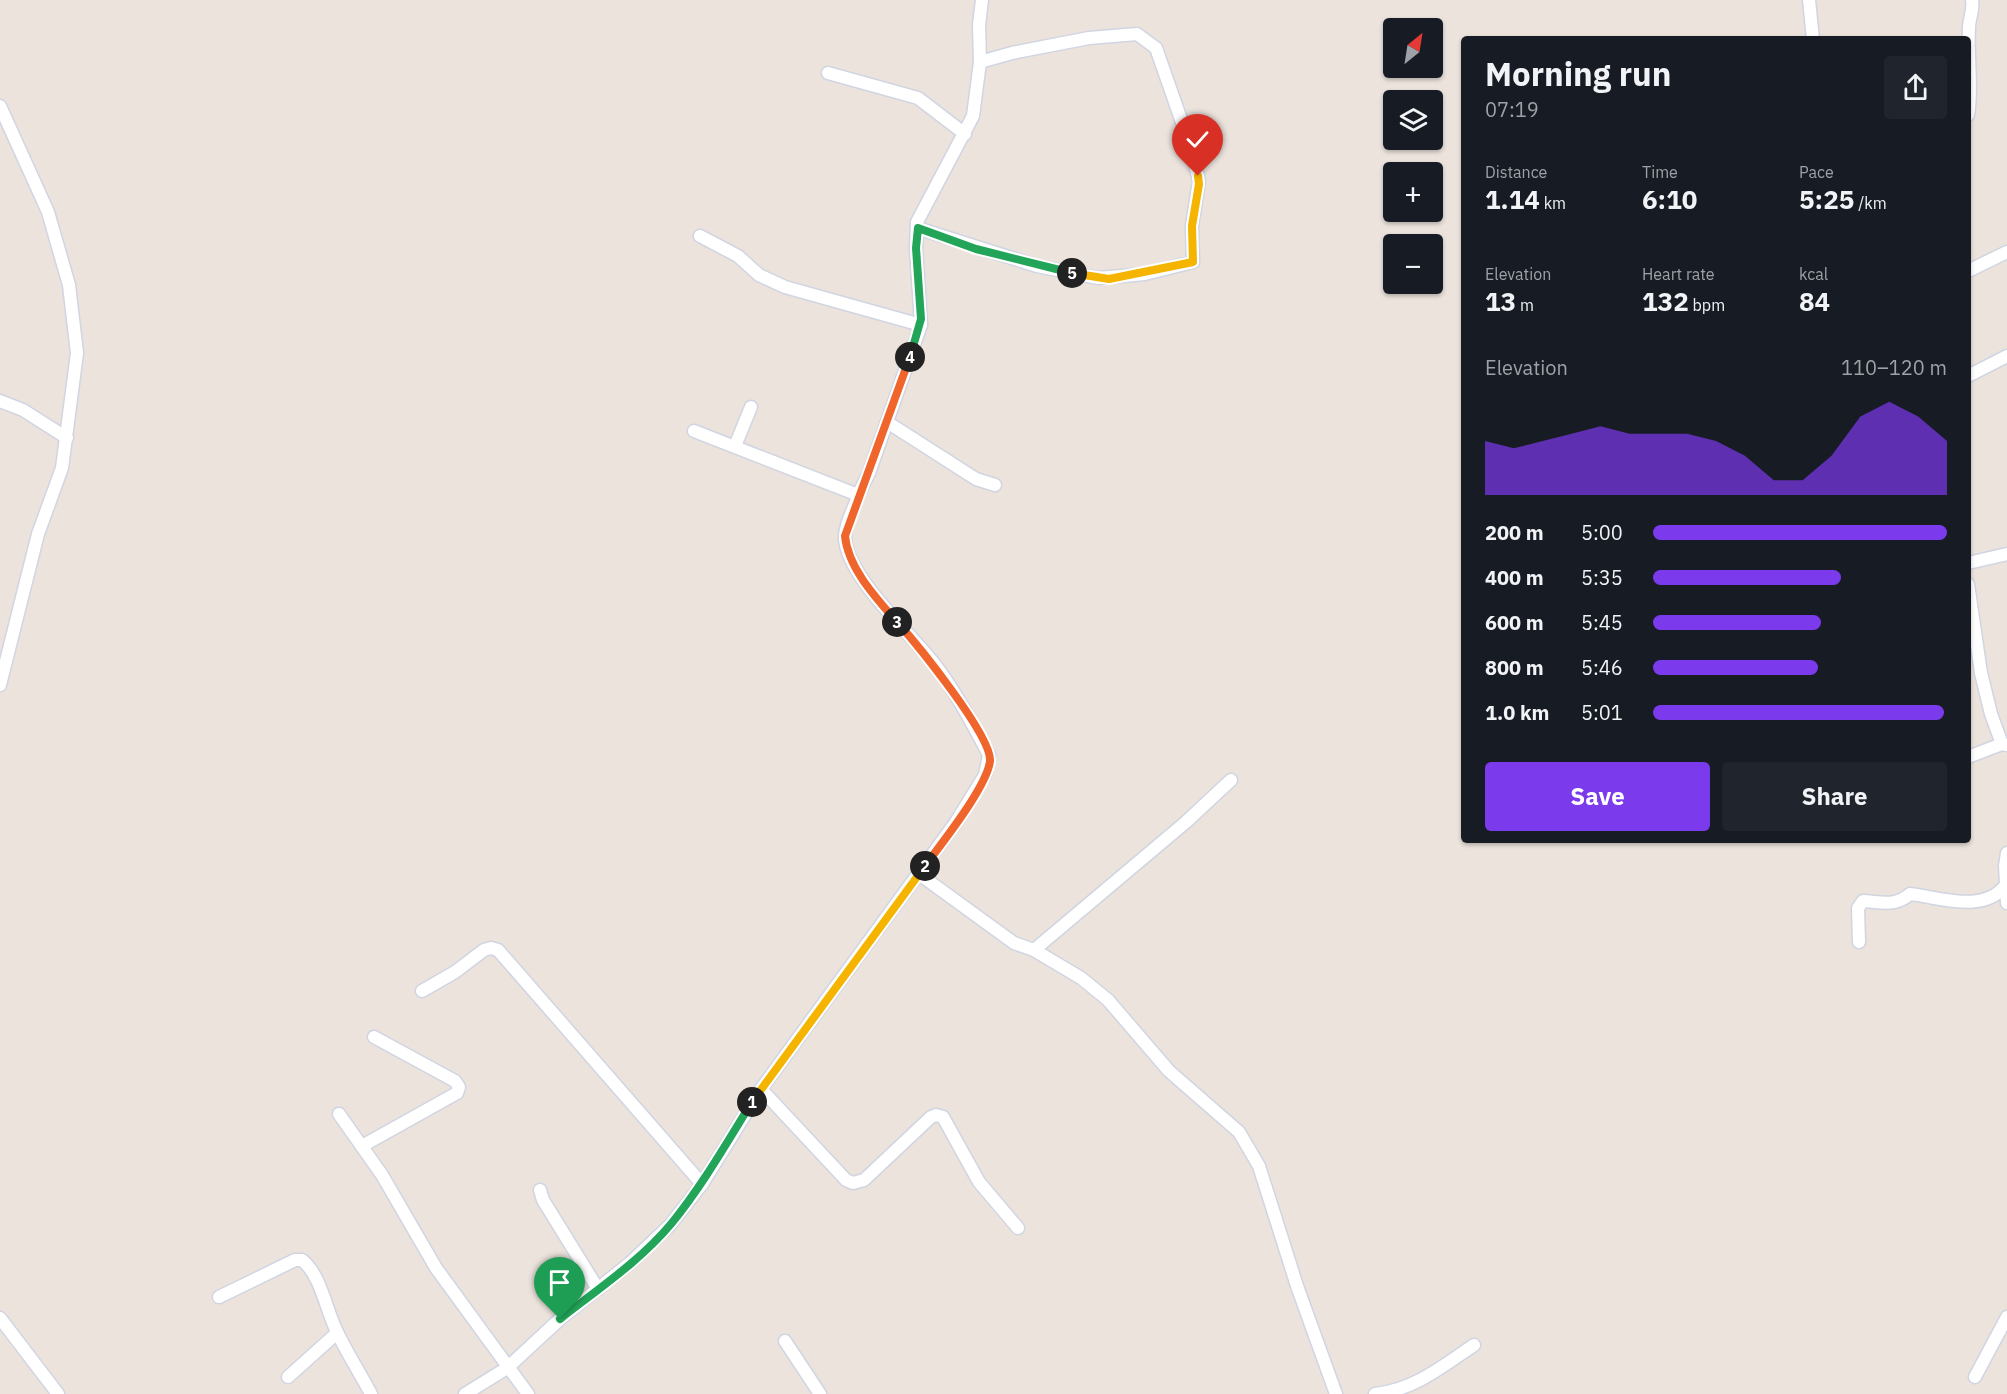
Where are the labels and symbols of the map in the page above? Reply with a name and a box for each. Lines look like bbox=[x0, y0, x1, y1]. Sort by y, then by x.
north arrow bbox=[1383, 18, 1443, 78]
pin bbox=[1172, 114, 1223, 176]
pin: 5 bbox=[1057, 258, 1087, 288]
pin: 4 bbox=[895, 342, 925, 372]
pin: 3 bbox=[882, 607, 912, 637]
pin: 2 bbox=[910, 851, 940, 881]
pin: 1 bbox=[737, 1087, 767, 1117]
pin bbox=[534, 1257, 585, 1319]

